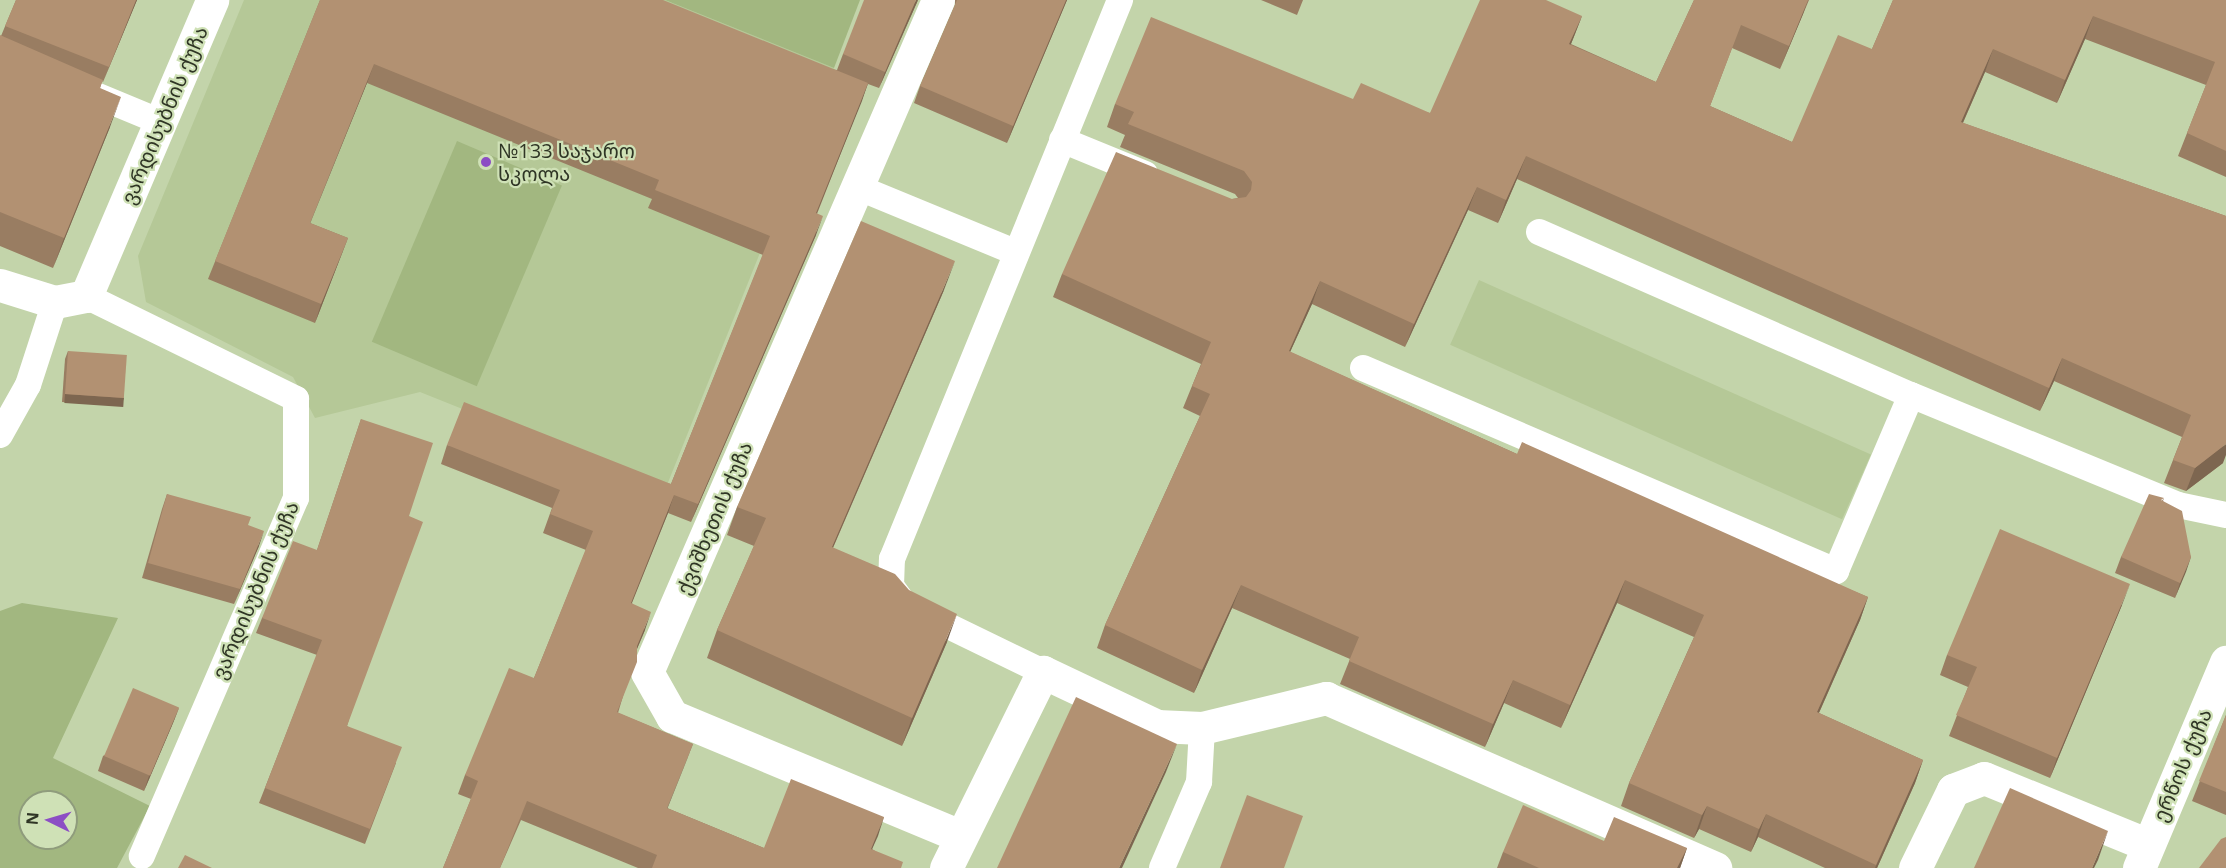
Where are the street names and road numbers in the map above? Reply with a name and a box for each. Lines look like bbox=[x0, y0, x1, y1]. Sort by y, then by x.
street label: ვარდისუბნის ქუჩა bbox=[116, 22, 212, 208]
street label: ქვიშხეთის ქუჩა bbox=[671, 438, 757, 598]
street label: ვარდისუბნის ქუჩა bbox=[207, 497, 303, 683]
street label: ერწოს ქუჩა bbox=[2148, 705, 2216, 825]

